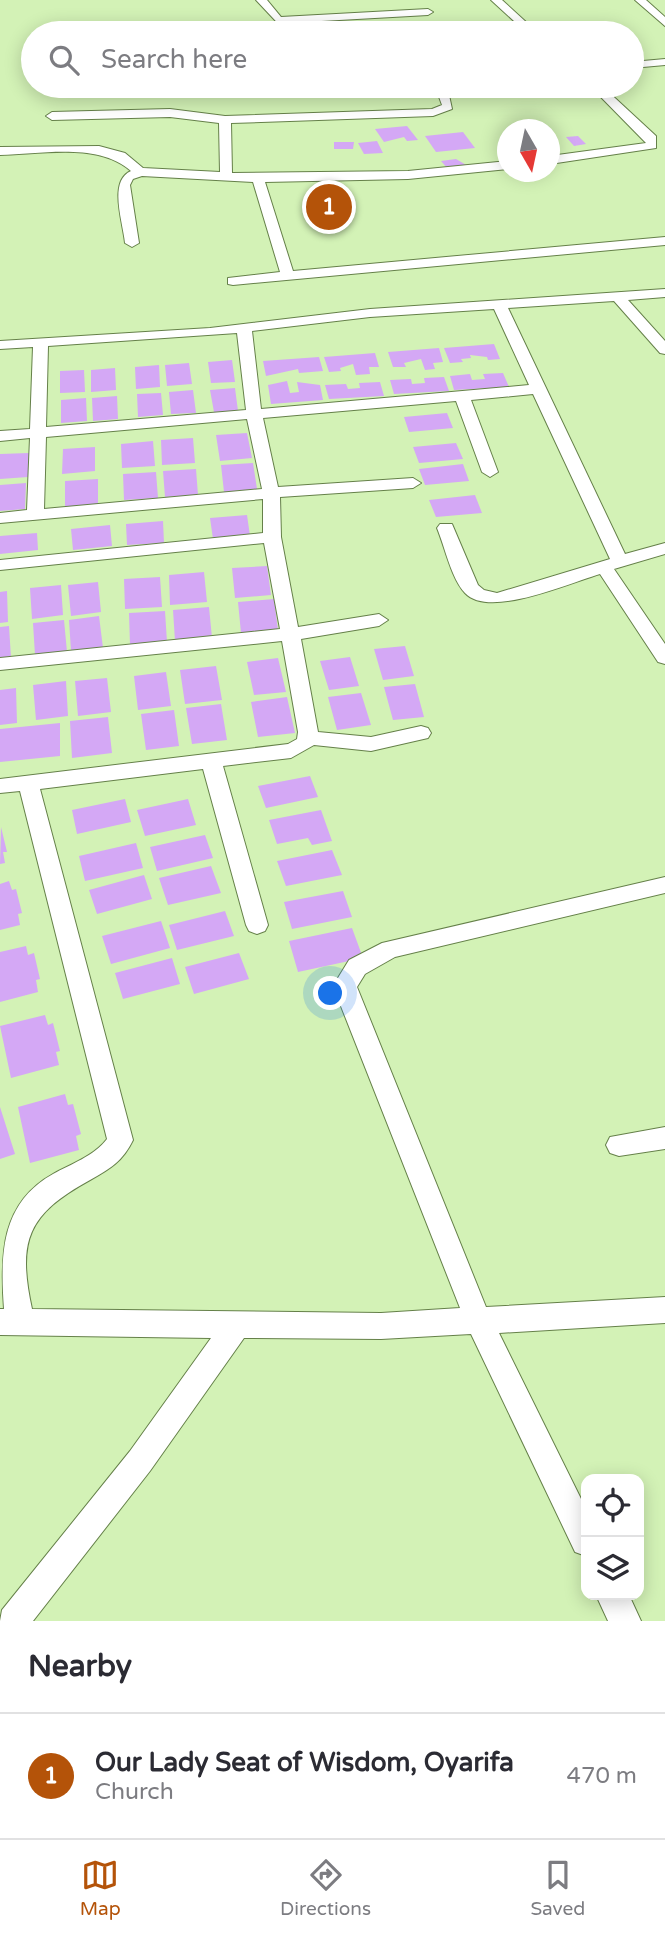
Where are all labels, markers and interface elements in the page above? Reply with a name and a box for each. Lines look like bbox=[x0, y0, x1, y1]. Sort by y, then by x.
search box bbox=[21, 21, 644, 98]
icon: search bbox=[45, 41, 83, 79]
text: Search here bbox=[101, 44, 247, 75]
north arrow bbox=[497, 119, 560, 182]
pin: 1 bbox=[306, 181, 352, 233]
your location bbox=[313, 976, 347, 1010]
map controls bbox=[581, 1474, 644, 1600]
button: locate bbox=[581, 1474, 644, 1537]
button: layers bbox=[581, 1537, 644, 1600]
text: Nearby bbox=[28, 1648, 132, 1685]
text: Our Lady Seat of Wisdom, Oyarifa bbox=[95, 1747, 514, 1778]
text: 1 bbox=[44, 1762, 58, 1790]
text: 470 m bbox=[567, 1762, 637, 1790]
text: Church bbox=[95, 1778, 174, 1806]
tab: Map bbox=[80, 1856, 121, 1920]
tab: Directions bbox=[280, 1856, 371, 1920]
tab: Saved bbox=[530, 1856, 585, 1920]

